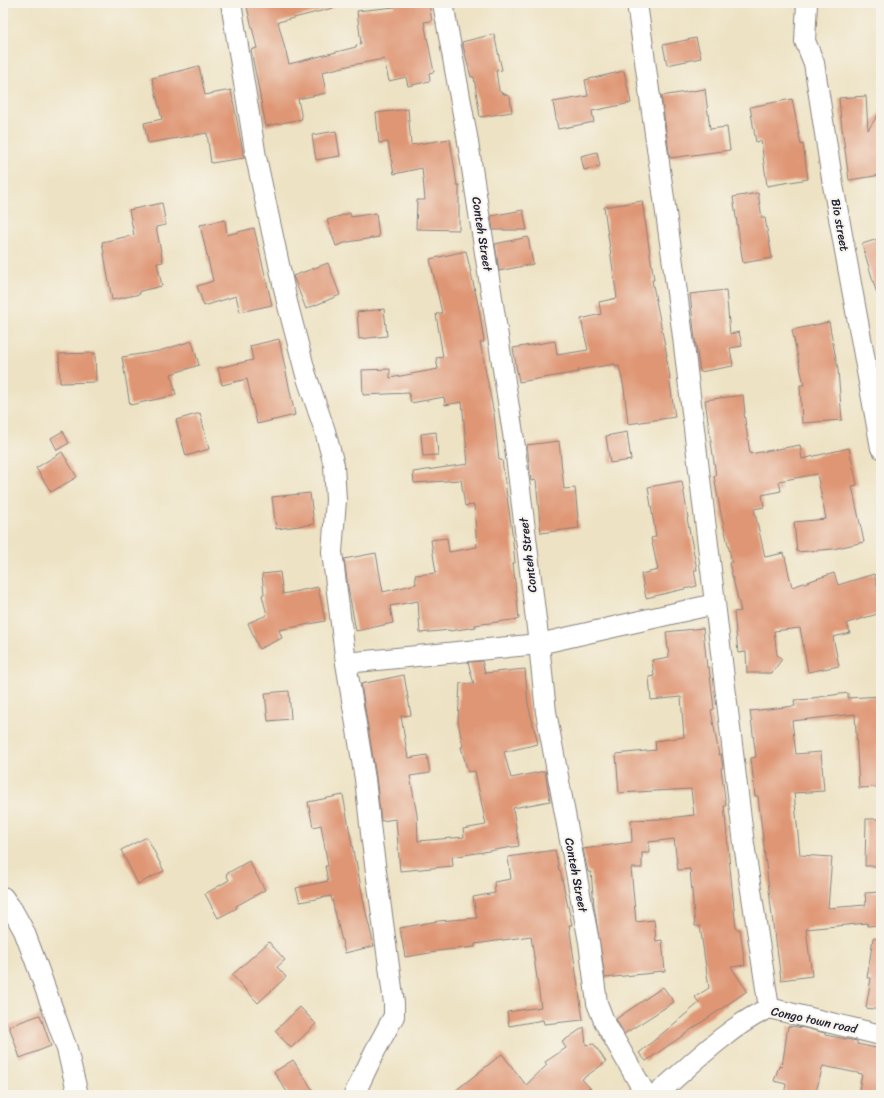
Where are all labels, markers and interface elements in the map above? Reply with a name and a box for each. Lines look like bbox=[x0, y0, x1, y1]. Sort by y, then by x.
street label: Conteh Street bbox=[465, 195, 499, 274]
street label: Bio street bbox=[825, 197, 855, 253]
street label: Conteh Street bbox=[512, 515, 544, 594]
street label: Conteh Street bbox=[558, 836, 594, 915]
street label: Congo town road bbox=[769, 1000, 861, 1040]

